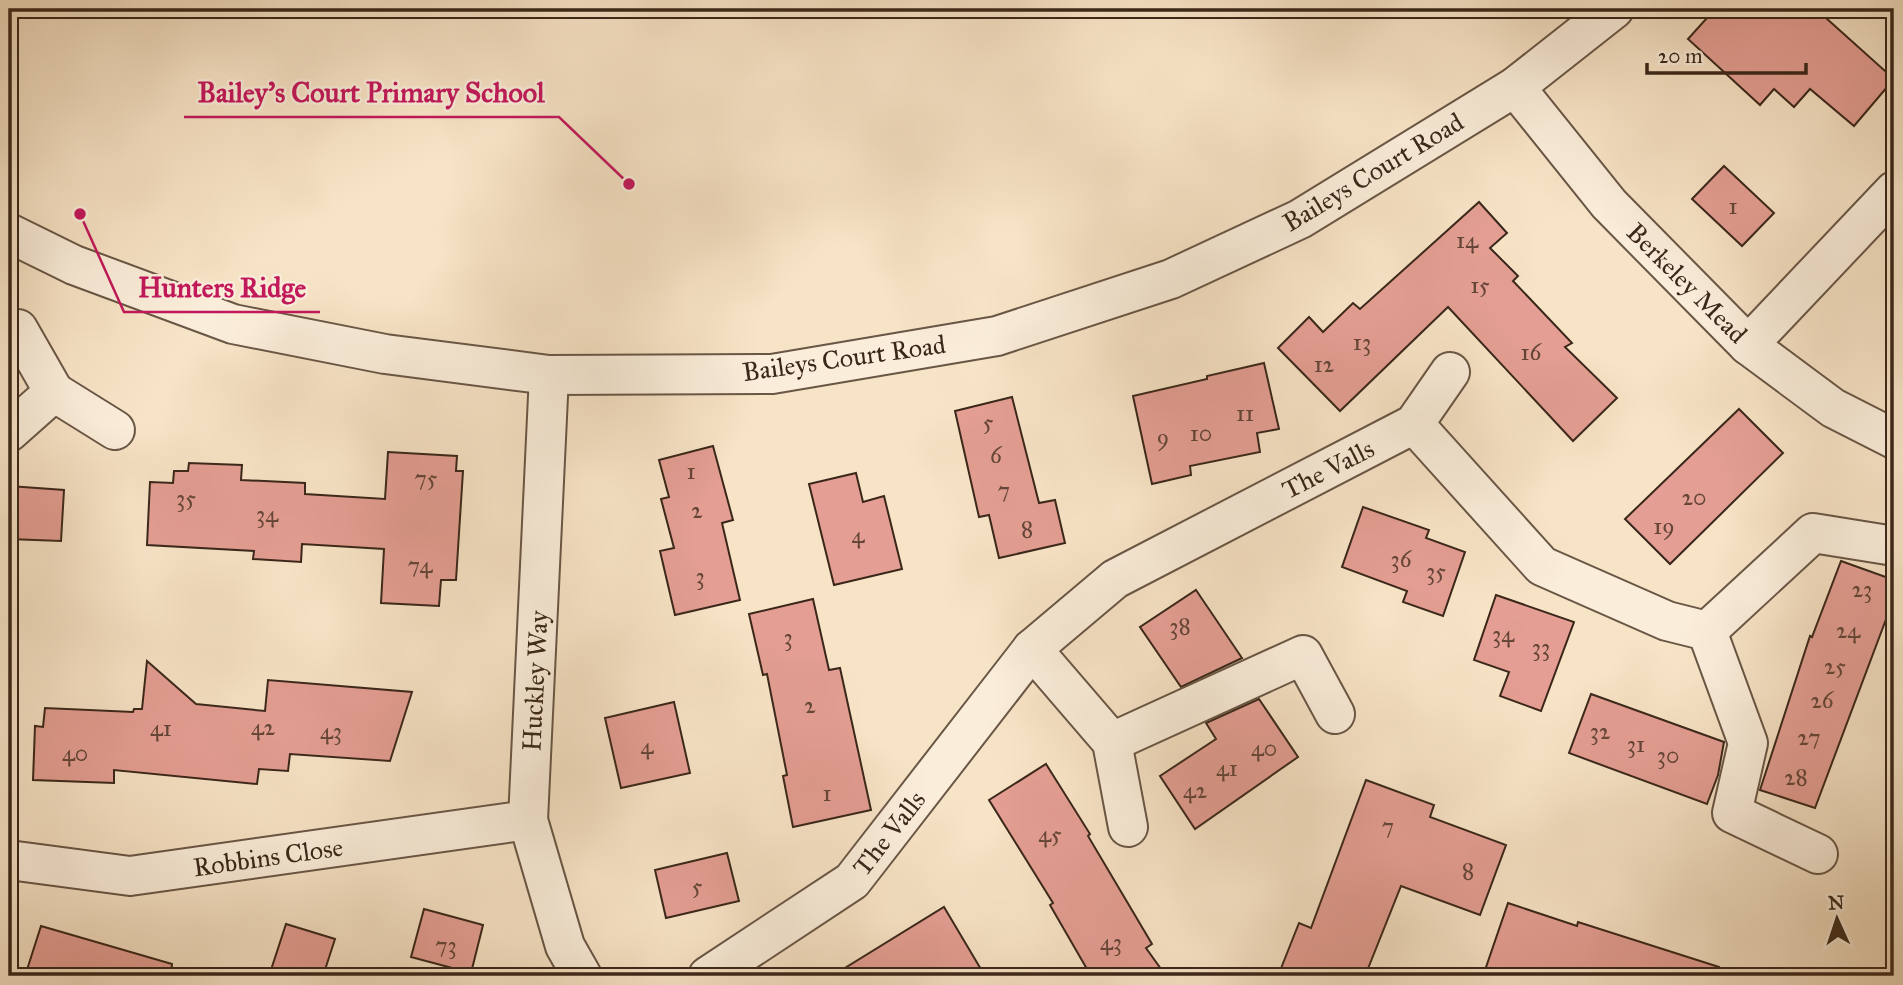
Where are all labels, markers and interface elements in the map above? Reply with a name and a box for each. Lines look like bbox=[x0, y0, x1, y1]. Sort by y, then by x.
scale bar bbox=[1647, 32, 1807, 76]
text: 20 m bbox=[1658, 43, 1703, 69]
callout: Bailey's Court Primary School bbox=[184, 68, 559, 117]
text: Bailey's Court Primary School bbox=[197, 75, 545, 110]
street label: Baileys Court Road bbox=[1277, 105, 1469, 239]
house number: 1 bbox=[1728, 192, 1738, 220]
street label: Berkeley Mead bbox=[1620, 216, 1754, 350]
house number: 14 bbox=[1456, 226, 1479, 254]
callout: Hunters Ridge bbox=[124, 263, 320, 312]
text: Hunters Ridge bbox=[138, 270, 306, 305]
house number: 15 bbox=[1470, 271, 1490, 299]
street label: Baileys Court Road bbox=[740, 328, 948, 388]
house number: 13 bbox=[1353, 328, 1371, 356]
house number: 16 bbox=[1521, 338, 1543, 366]
house number: 12 bbox=[1314, 350, 1335, 378]
house number: 11 bbox=[1236, 399, 1254, 427]
house number: 5 bbox=[983, 408, 994, 436]
house number: 10 bbox=[1190, 419, 1212, 447]
house number: 9 bbox=[1157, 423, 1169, 451]
street label: The Valls bbox=[1277, 432, 1379, 506]
house number: 6 bbox=[990, 441, 1003, 469]
house number: 1 bbox=[686, 457, 696, 485]
house number: 75 bbox=[415, 464, 438, 492]
house number: 7 bbox=[998, 476, 1010, 504]
house number: 20 bbox=[1682, 483, 1706, 511]
house number: 35 bbox=[176, 484, 196, 512]
house number: 2 bbox=[691, 496, 703, 524]
house number: 34 bbox=[256, 500, 279, 528]
house number: 19 bbox=[1653, 512, 1675, 540]
house number: 8 bbox=[1021, 515, 1033, 543]
house number: 4 bbox=[852, 521, 866, 549]
house number: 36 bbox=[1391, 545, 1413, 573]
house number: 74 bbox=[408, 551, 433, 579]
house number: 35 bbox=[1426, 557, 1446, 585]
house number: 3 bbox=[695, 562, 705, 590]
house number: 23 bbox=[1852, 575, 1872, 603]
street label: Huckley Way bbox=[515, 609, 555, 752]
house number: 38 bbox=[1169, 612, 1191, 640]
house number: 24 bbox=[1836, 616, 1861, 644]
house number: 34 bbox=[1492, 620, 1515, 648]
house number: 3 bbox=[783, 623, 793, 651]
house number: 33 bbox=[1532, 633, 1550, 661]
house number: 25 bbox=[1824, 652, 1846, 680]
house number: 26 bbox=[1810, 686, 1835, 714]
house number: 2 bbox=[804, 691, 816, 719]
house number: 42 bbox=[251, 713, 276, 741]
house number: 41 bbox=[150, 714, 172, 742]
house number: 43 bbox=[320, 717, 342, 745]
house number: 32 bbox=[1590, 717, 1611, 745]
house number: 27 bbox=[1798, 723, 1821, 751]
house number: 31 bbox=[1627, 730, 1645, 758]
house number: 4 bbox=[641, 732, 655, 760]
house number: 40 bbox=[1251, 734, 1277, 762]
house number: 40 bbox=[62, 739, 88, 767]
house number: 30 bbox=[1657, 741, 1679, 769]
house number: 41 bbox=[1216, 754, 1238, 782]
house number: 28 bbox=[1784, 763, 1808, 791]
house number: 42 bbox=[1183, 776, 1208, 804]
house number: 1 bbox=[822, 779, 832, 807]
street label: The Valls bbox=[846, 784, 932, 882]
house number: 7 bbox=[1382, 812, 1394, 840]
house number: 45 bbox=[1038, 820, 1062, 848]
street label: Robbins Close bbox=[191, 831, 345, 883]
house number: 8 bbox=[1462, 857, 1474, 885]
house number: 5 bbox=[692, 872, 703, 900]
north arrow bbox=[1801, 884, 1871, 954]
text: N bbox=[1827, 891, 1845, 914]
house number: 43 bbox=[1100, 928, 1122, 956]
house number: 73 bbox=[435, 931, 457, 959]

